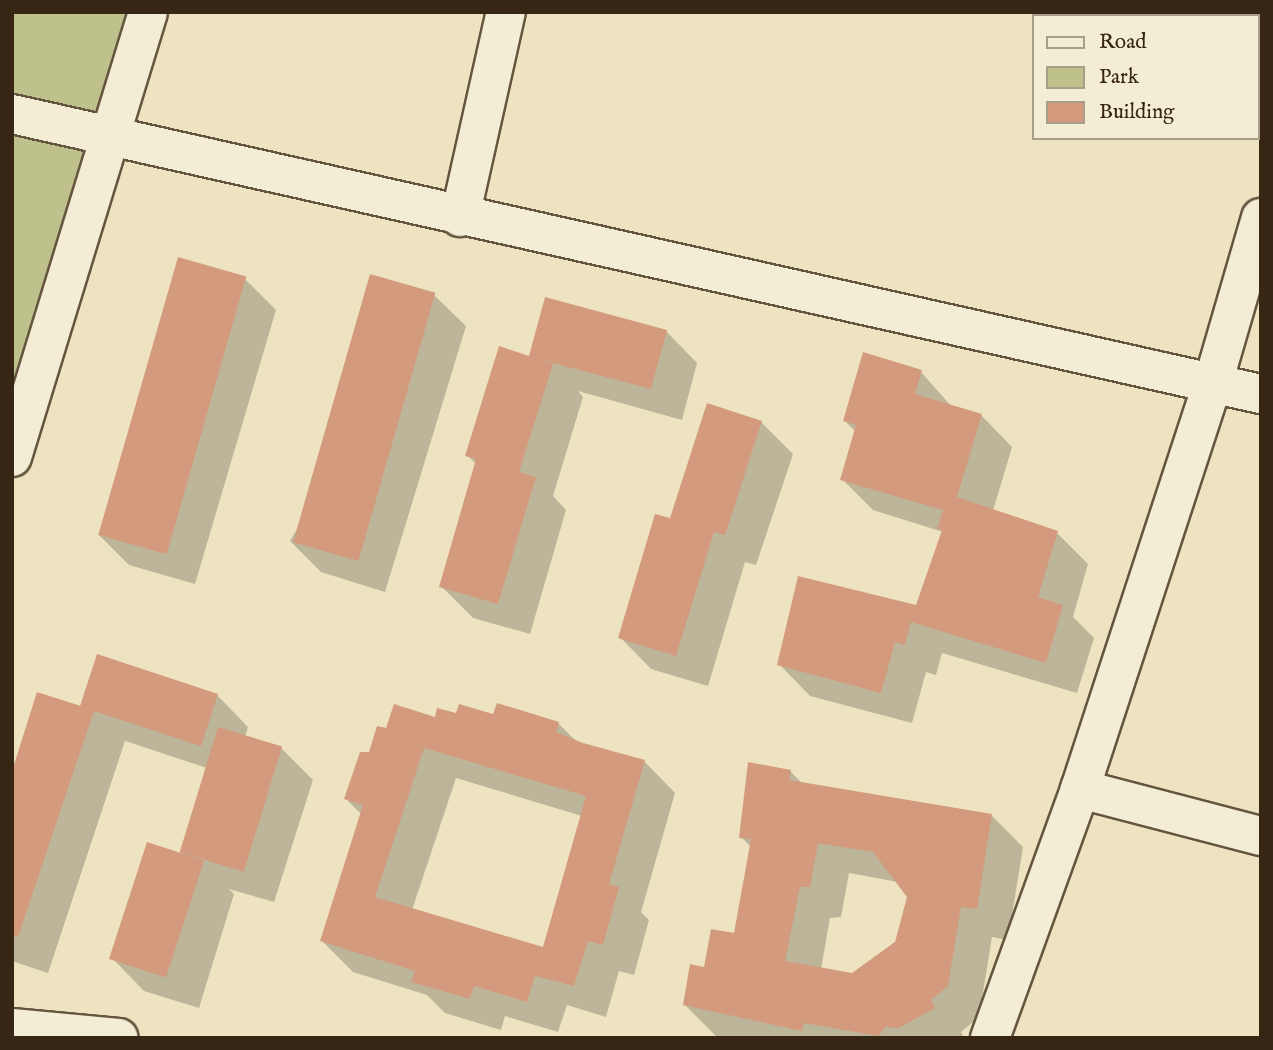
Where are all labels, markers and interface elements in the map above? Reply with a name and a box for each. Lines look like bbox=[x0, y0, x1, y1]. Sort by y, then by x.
legend bbox=[1032, 14, 1259, 140]
text: Road bbox=[1099, 29, 1146, 56]
text: Park bbox=[1099, 64, 1139, 91]
text: Building bbox=[1099, 99, 1174, 126]

